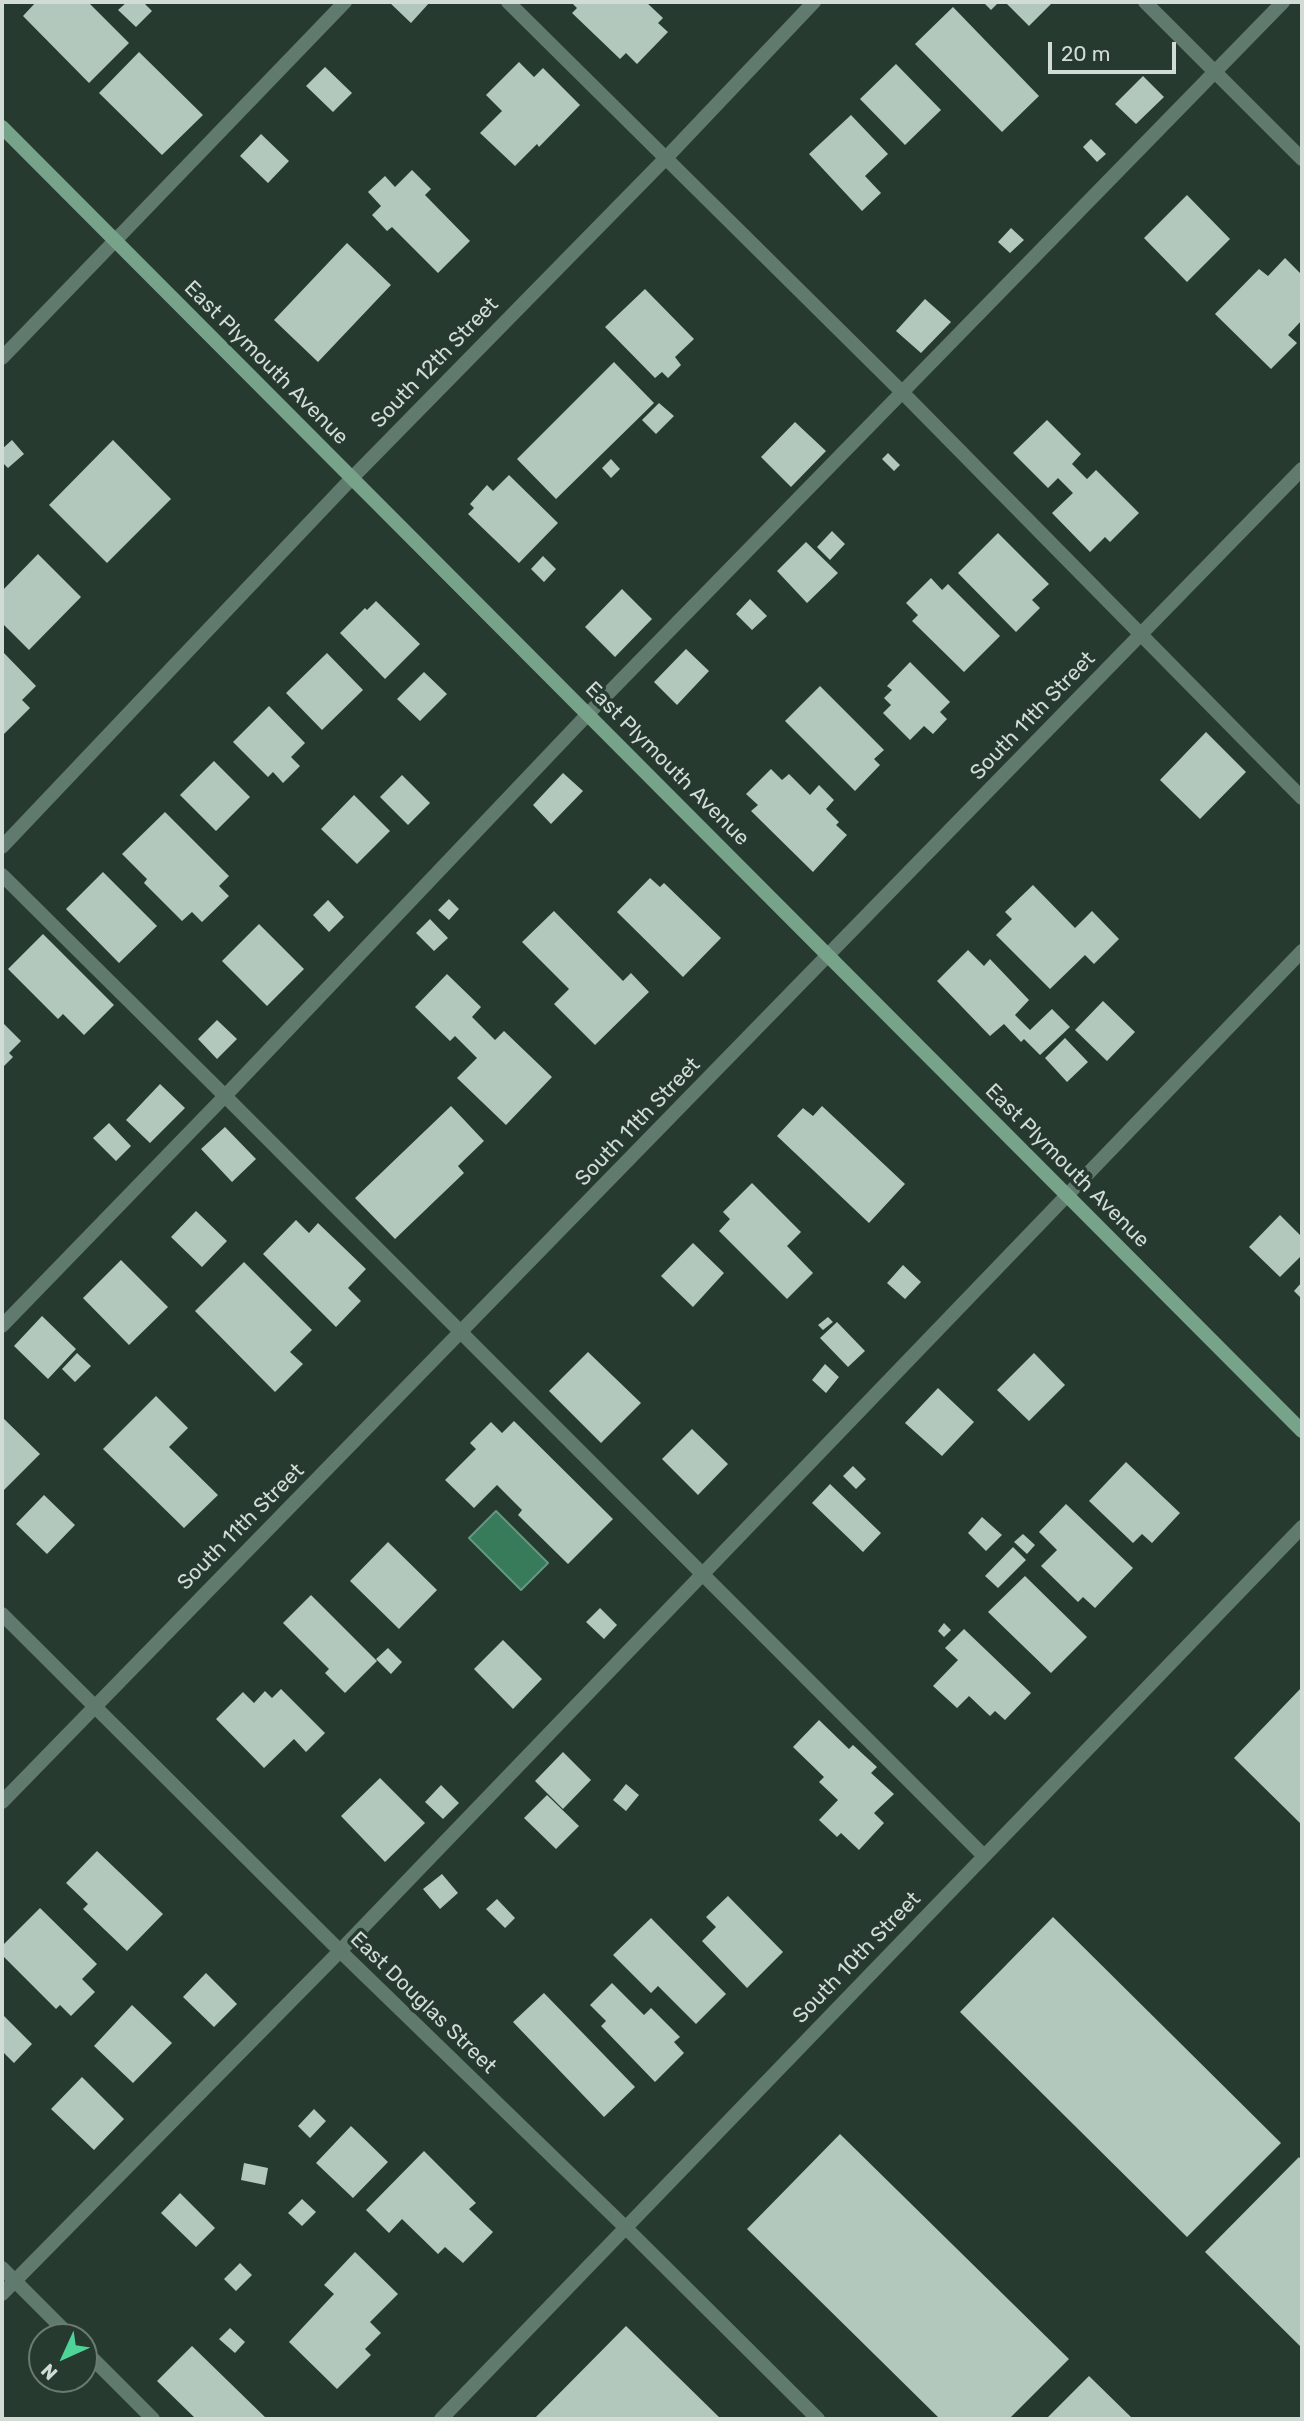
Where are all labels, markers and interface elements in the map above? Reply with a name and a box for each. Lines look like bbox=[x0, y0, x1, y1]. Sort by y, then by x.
scale bar bbox=[1052, 28, 1180, 72]
text: 20 m bbox=[1061, 41, 1110, 66]
street label: East Plymouth Avenue bbox=[179, 276, 353, 450]
street label: South 12th Street bbox=[366, 292, 504, 434]
street label: South 11th Street bbox=[965, 647, 1101, 785]
street label: East Plymouth Avenue bbox=[580, 677, 754, 851]
street label: South 11th Street bbox=[570, 1053, 706, 1191]
street label: East Plymouth Avenue bbox=[980, 1079, 1154, 1253]
street label: South 11th Street bbox=[172, 1458, 310, 1596]
street label: South 10th Street bbox=[788, 1887, 926, 2029]
street label: East Douglas Street bbox=[345, 1927, 501, 2079]
north arrow bbox=[28, 2323, 98, 2393]
text: N bbox=[36, 2359, 62, 2385]

